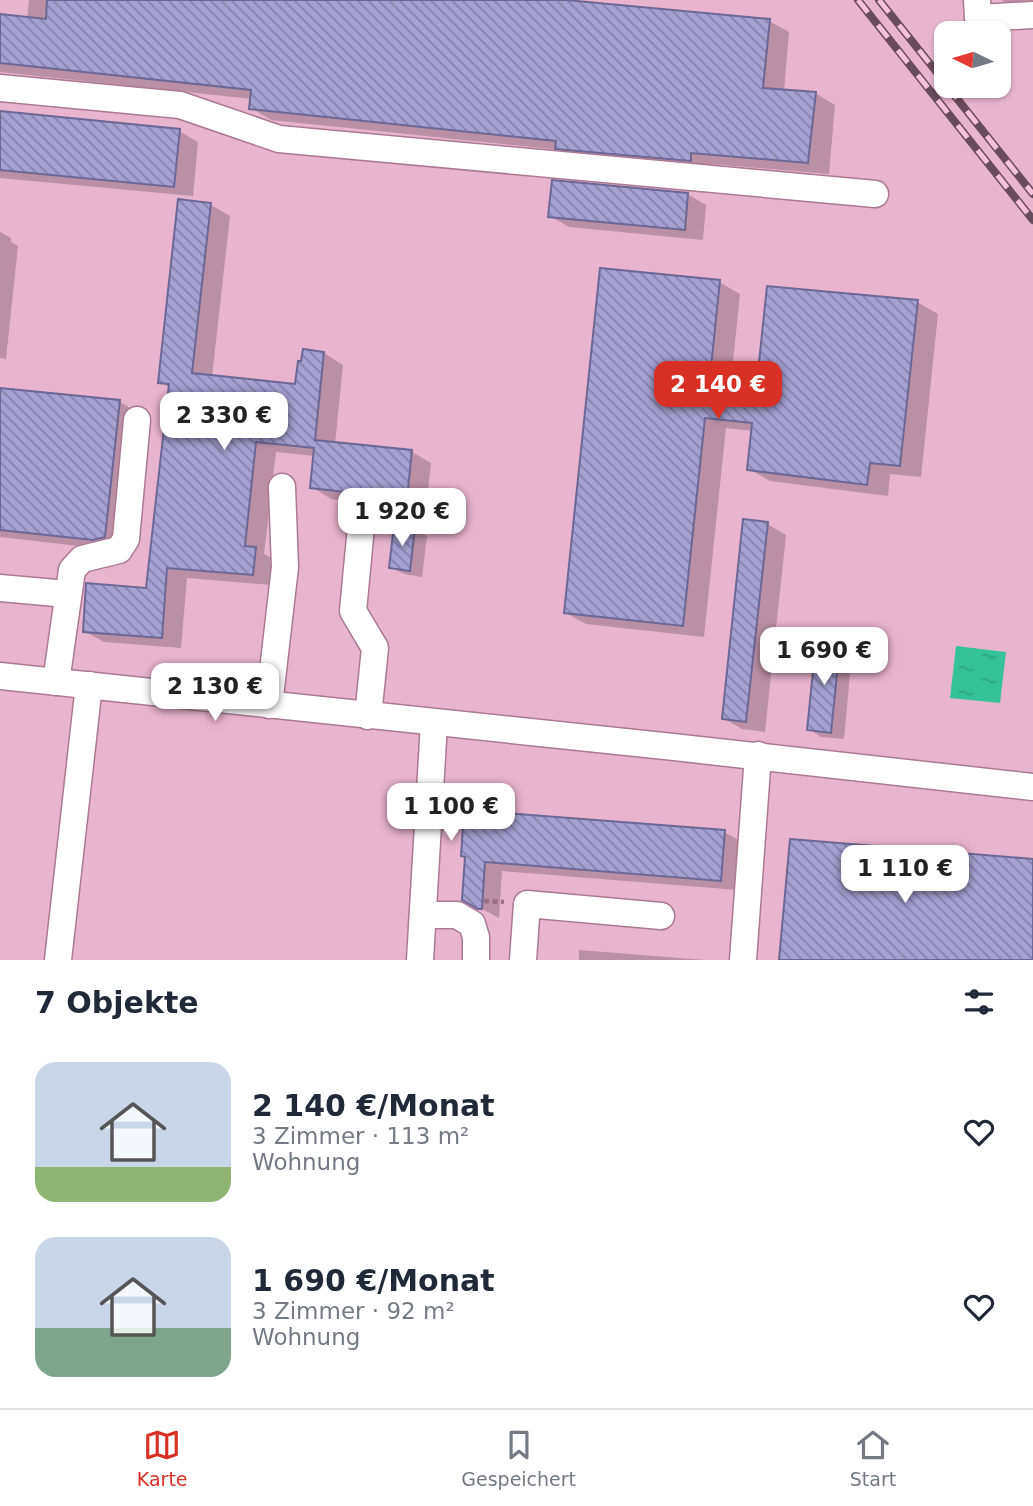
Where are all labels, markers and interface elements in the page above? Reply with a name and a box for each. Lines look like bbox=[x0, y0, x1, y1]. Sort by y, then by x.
north arrow bbox=[934, 21, 1012, 98]
map controls bbox=[934, 21, 1011, 98]
pin: 2 140 € bbox=[653, 362, 783, 421]
text: 2 140 € bbox=[670, 371, 766, 397]
pin: 2 330 € bbox=[159, 392, 289, 452]
text: 2 330 € bbox=[176, 402, 272, 428]
pin: 1 920 € bbox=[337, 489, 467, 548]
text: 1 920 € bbox=[354, 498, 450, 524]
pin: 1 690 € bbox=[759, 628, 889, 687]
text: 1 690 € bbox=[776, 637, 872, 663]
pin: 2 130 € bbox=[150, 664, 280, 723]
text: 2 130 € bbox=[167, 673, 263, 699]
pin: 1 100 € bbox=[386, 784, 516, 843]
text: 1 100 € bbox=[403, 793, 499, 819]
pin: 1 110 € bbox=[840, 846, 970, 905]
text: 1 110 € bbox=[857, 855, 953, 881]
icon: filters bbox=[960, 983, 998, 1021]
text: 7 Objekte bbox=[35, 985, 199, 1020]
text: 2 140 €/Monat bbox=[252, 1088, 495, 1123]
icon: home bbox=[91, 1090, 175, 1174]
icon: heart bbox=[960, 1113, 998, 1151]
text: 3 Zimmer · 113 m² bbox=[252, 1123, 469, 1149]
text: Wohnung bbox=[252, 1149, 360, 1175]
text: 1 690 €/Monat bbox=[252, 1263, 495, 1298]
icon: home bbox=[91, 1265, 175, 1349]
icon: heart bbox=[960, 1288, 998, 1326]
text: 3 Zimmer · 92 m² bbox=[252, 1298, 455, 1324]
text: Wohnung bbox=[252, 1324, 360, 1350]
tab: Karte bbox=[137, 1426, 188, 1490]
tab: Gespeichert bbox=[461, 1426, 576, 1490]
tab: Start bbox=[850, 1426, 896, 1490]

